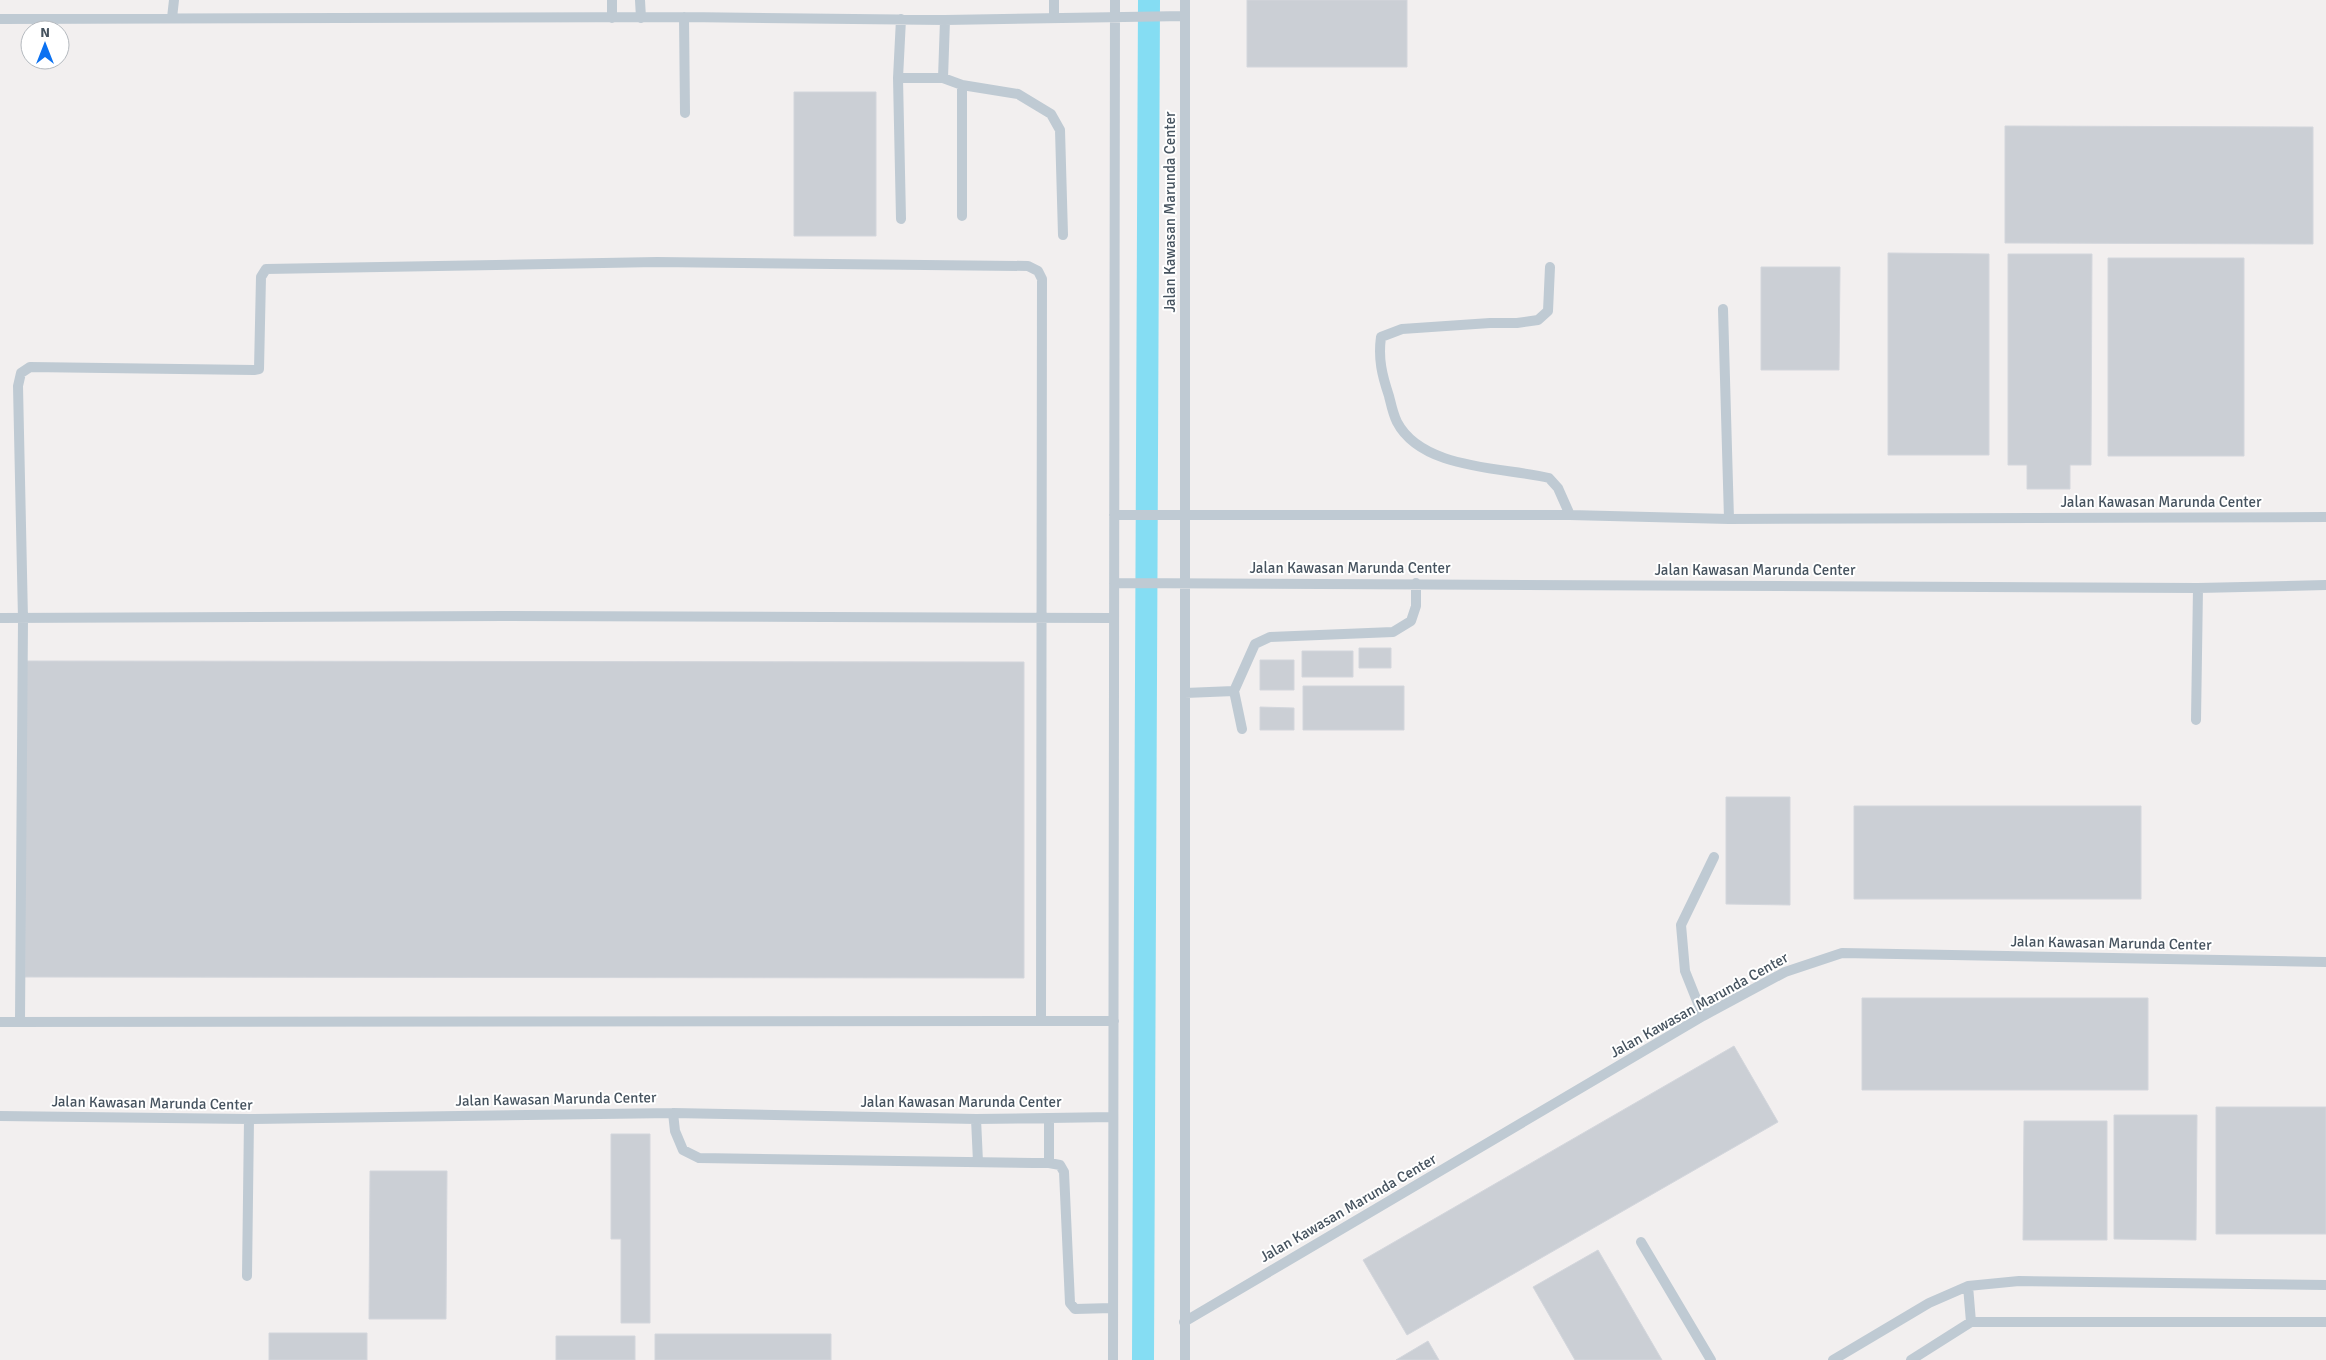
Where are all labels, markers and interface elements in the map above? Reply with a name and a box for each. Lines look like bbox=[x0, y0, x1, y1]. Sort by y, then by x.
north arrow bbox=[20, 20, 70, 70]
text: N bbox=[40, 24, 50, 41]
street label: Jalan Kawasan Marunda Center bbox=[1161, 111, 1179, 313]
street label: Jalan Kawasan Marunda Center bbox=[2060, 493, 2262, 511]
street label: Jalan Kawasan Marunda Center bbox=[1249, 559, 1451, 577]
street label: Jalan Kawasan Marunda Center bbox=[1654, 561, 1856, 579]
street label: Jalan Kawasan Marunda Center bbox=[2010, 932, 2212, 954]
street label: Jalan Kawasan Marunda Center bbox=[1607, 948, 1792, 1062]
street label: Jalan Kawasan Marunda Center bbox=[455, 1088, 657, 1110]
street label: Jalan Kawasan Marunda Center bbox=[51, 1092, 253, 1114]
street label: Jalan Kawasan Marunda Center bbox=[860, 1093, 1062, 1111]
street label: Jalan Kawasan Marunda Center bbox=[1256, 1150, 1440, 1266]

